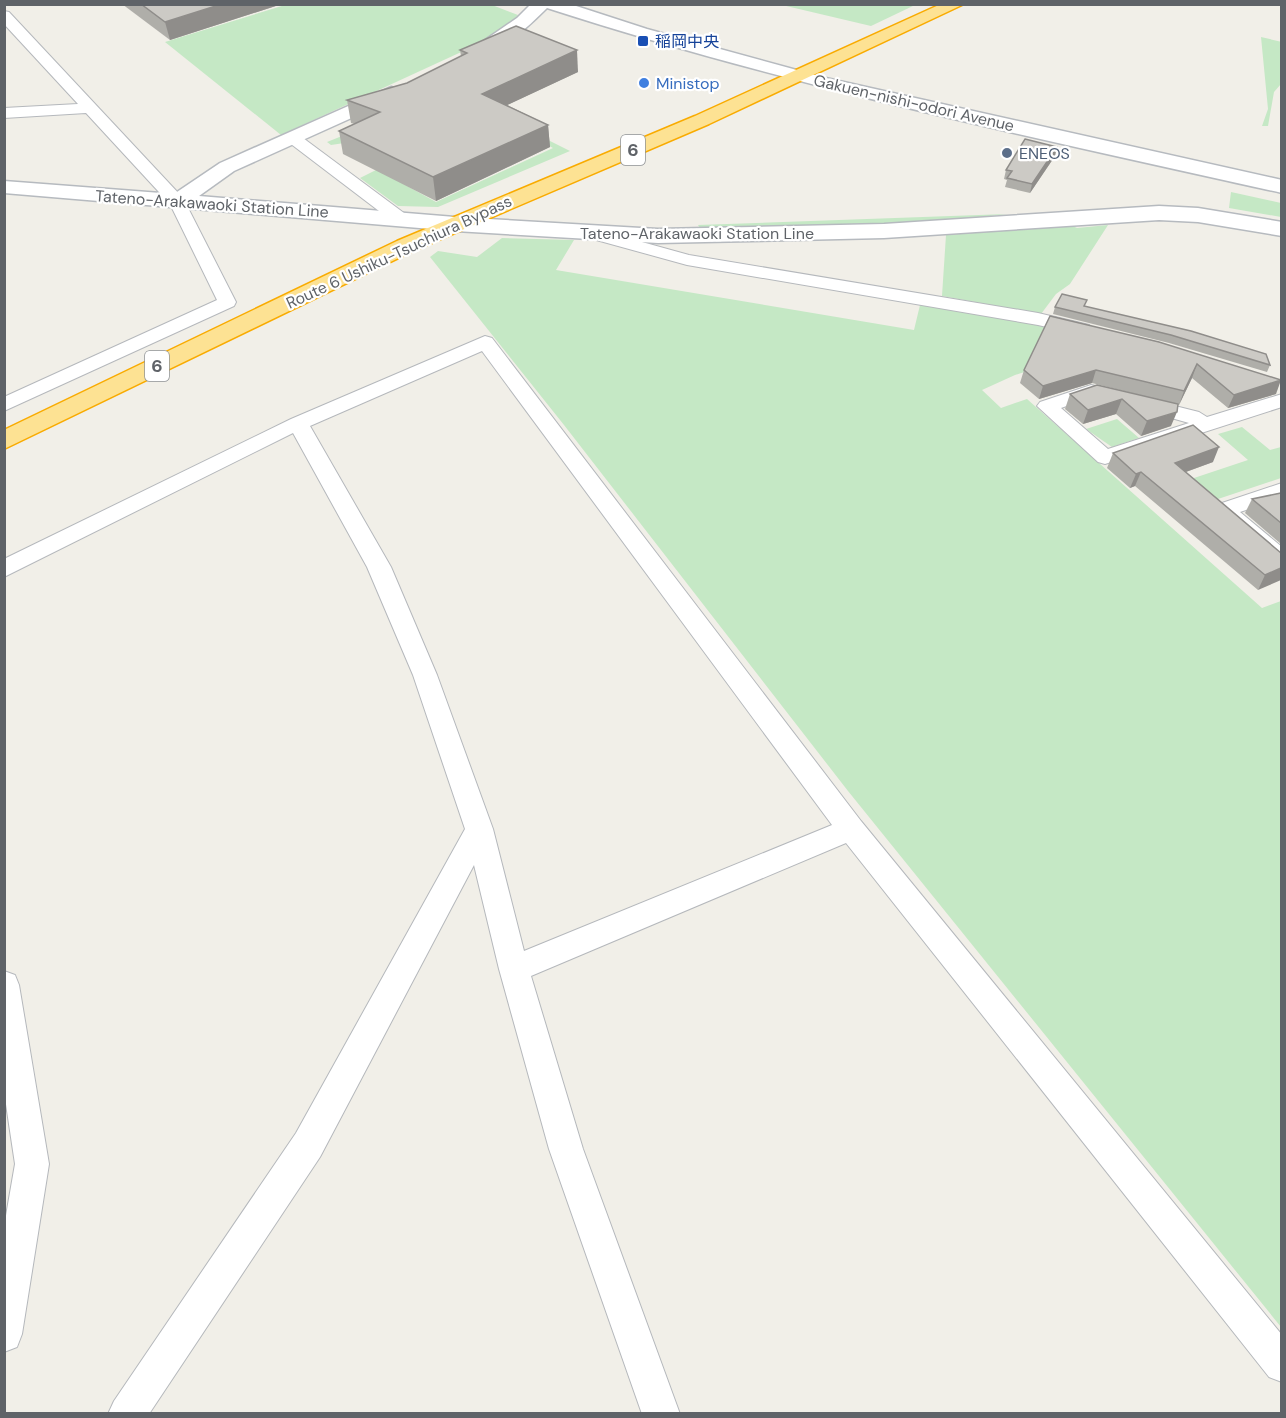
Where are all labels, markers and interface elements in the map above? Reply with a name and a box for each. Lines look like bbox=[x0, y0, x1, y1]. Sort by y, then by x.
place label: 稲岡中央 bbox=[655, 31, 719, 52]
marker: 稲岡中央 bbox=[636, 34, 650, 48]
street label: Gakuen-nishi-odori Avenue bbox=[812, 70, 1016, 136]
place label: Ministop bbox=[656, 73, 720, 94]
marker: Ministop bbox=[637, 76, 651, 90]
road number: 6 bbox=[621, 135, 645, 165]
place label: ENEOS bbox=[1019, 143, 1070, 164]
marker: ENEOS bbox=[1000, 146, 1014, 160]
street label: Tateno-Arakawaoki Station Line bbox=[95, 185, 329, 223]
street label: Route 6 Ushiku-Tsuchiura Bypass bbox=[283, 190, 515, 314]
street label: Tateno-Arakawaoki Station Line bbox=[580, 223, 814, 244]
road number: 6 bbox=[145, 351, 169, 381]

